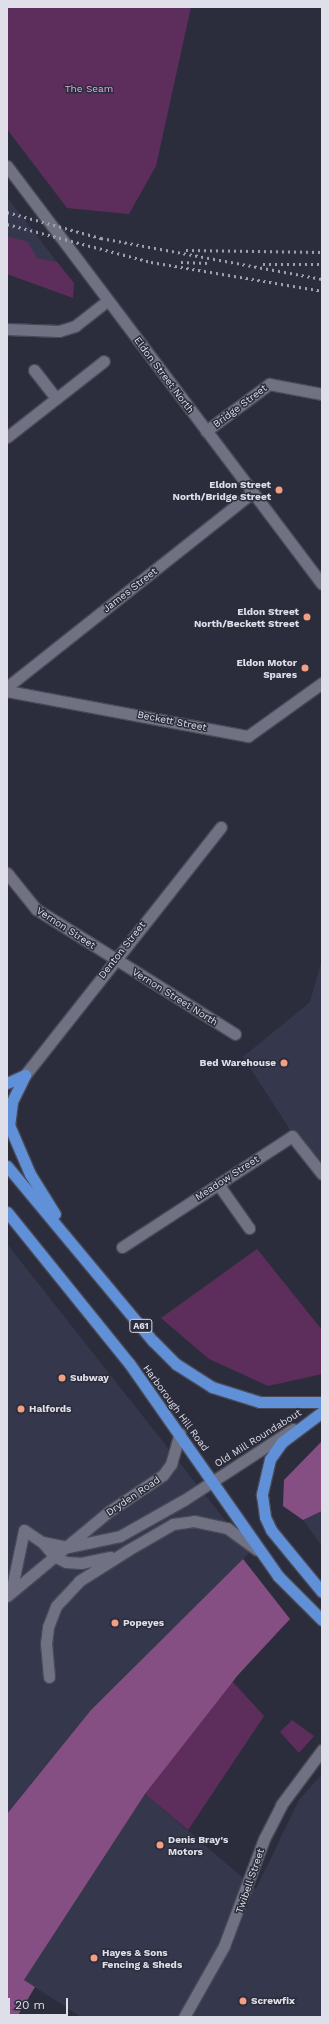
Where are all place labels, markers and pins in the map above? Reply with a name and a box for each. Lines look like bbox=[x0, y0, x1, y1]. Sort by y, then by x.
place label: Eldon Street North/Bridge Street bbox=[173, 478, 271, 502]
marker: Eldon Street North/Bridge Street bbox=[274, 485, 284, 495]
place label: Eldon Street North/Beckett Street bbox=[194, 605, 299, 628]
marker: Eldon Street North/Beckett Street bbox=[302, 612, 312, 622]
place label: Eldon Motor Spares bbox=[236, 656, 297, 680]
marker: Eldon Motor Spares bbox=[300, 663, 310, 673]
place label: Bed Warehouse bbox=[199, 1057, 276, 1069]
marker: Bed Warehouse bbox=[279, 1058, 289, 1068]
place label: Subway bbox=[70, 1372, 109, 1384]
marker: Subway bbox=[57, 1373, 67, 1383]
place label: Halfords bbox=[29, 1403, 71, 1415]
marker: Halfords bbox=[16, 1404, 26, 1414]
place label: Popeyes bbox=[123, 1617, 164, 1629]
marker: Popeyes bbox=[110, 1618, 120, 1628]
place label: Denis Bray's Motors bbox=[168, 1833, 228, 1856]
marker: Denis Bray's Motors bbox=[155, 1840, 165, 1850]
place label: Hayes & Sons Fencing & Sheds bbox=[102, 1946, 182, 1970]
marker: Hayes & Sons Fencing & Sheds bbox=[89, 1953, 99, 1963]
place label: Screwfix bbox=[251, 1995, 295, 2007]
marker: Screwfix bbox=[238, 1996, 248, 2006]

